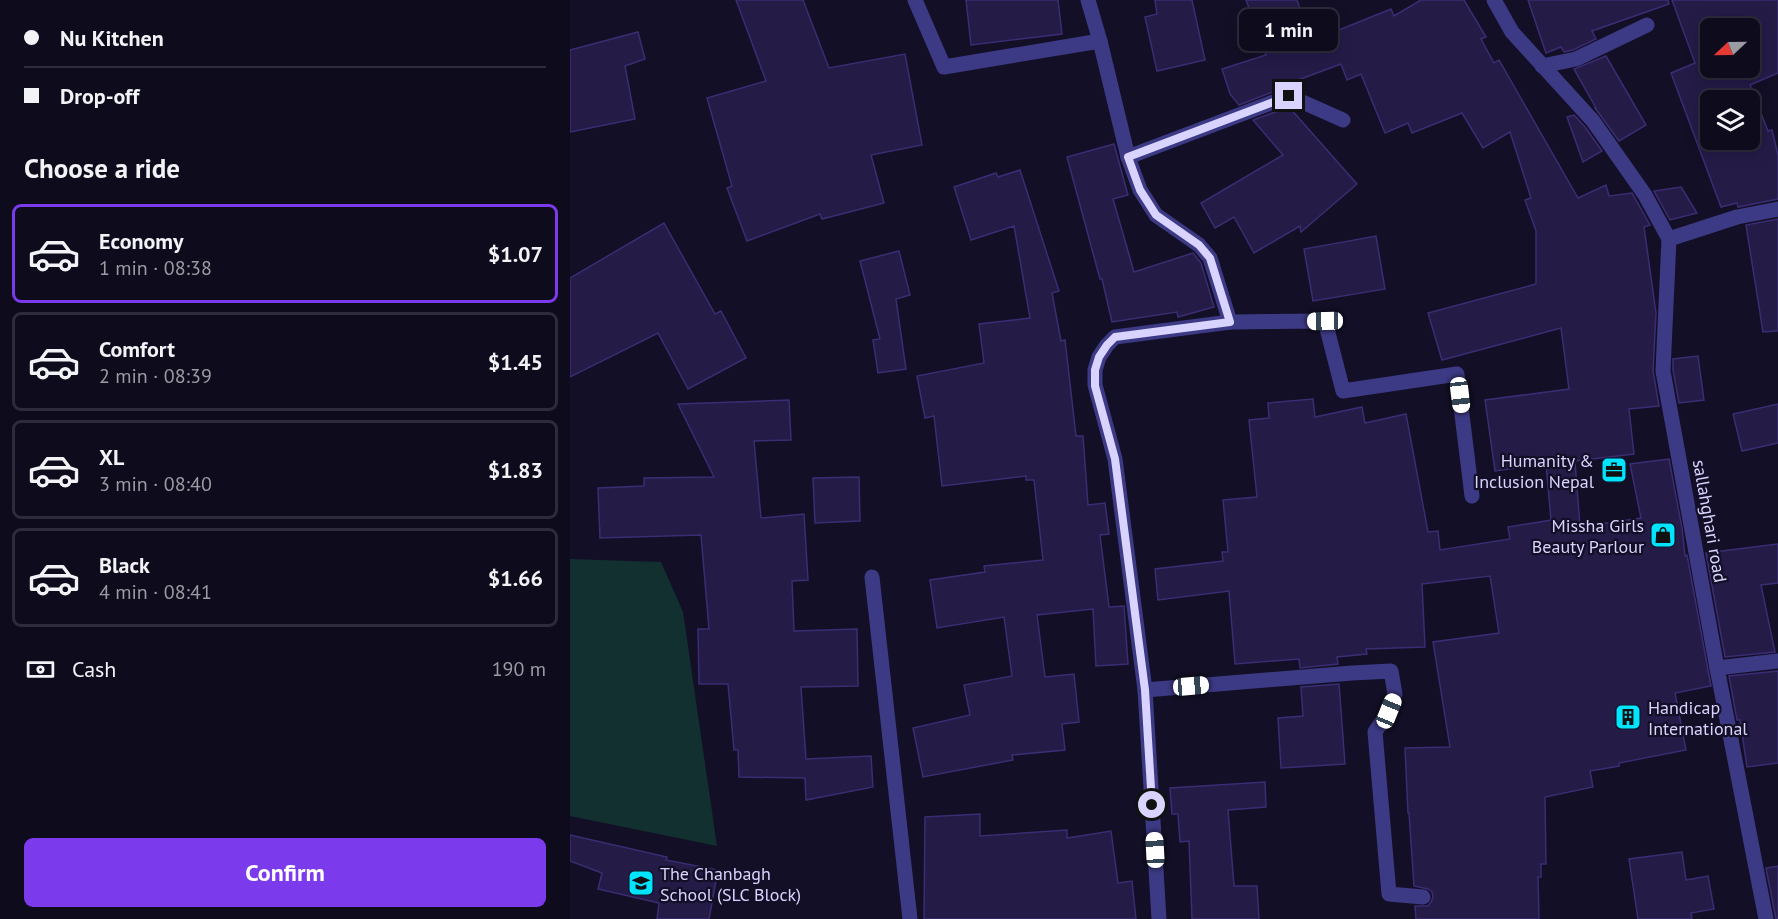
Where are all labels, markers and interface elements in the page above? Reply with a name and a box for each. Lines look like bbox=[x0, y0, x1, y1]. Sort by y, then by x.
callout: 1 min bbox=[1240, 9, 1338, 51]
text: 1 min bbox=[1264, 17, 1313, 43]
north arrow bbox=[1700, 18, 1760, 78]
map controls bbox=[1700, 18, 1760, 150]
text: Nu Kitchen bbox=[60, 24, 164, 52]
text: Drop-off bbox=[60, 82, 139, 110]
route end bbox=[1275, 82, 1302, 109]
button: layers bbox=[1700, 90, 1760, 150]
text: Choose a ride bbox=[24, 151, 180, 185]
icon: car bbox=[27, 227, 81, 281]
text: Economy bbox=[99, 227, 183, 255]
text: $1.07 bbox=[488, 240, 543, 268]
text: 1 min · 08:38 bbox=[99, 255, 212, 281]
car bbox=[1307, 312, 1343, 330]
icon: car bbox=[27, 335, 81, 389]
text: Comfort bbox=[99, 335, 175, 363]
text: $1.45 bbox=[488, 348, 543, 376]
text: 2 min · 08:39 bbox=[99, 363, 212, 389]
car bbox=[1449, 376, 1471, 414]
icon: car bbox=[27, 443, 81, 497]
text: XL bbox=[99, 443, 124, 471]
place label: Humanity & Inclusion Nepal bbox=[1474, 449, 1595, 493]
office icon: Humanity & Inclusion Nepal bbox=[1599, 455, 1629, 485]
text: $1.83 bbox=[488, 456, 543, 484]
street label: sallahghari road bbox=[1688, 458, 1732, 584]
text: 3 min · 08:40 bbox=[99, 471, 212, 497]
place label: Missha Girls Beauty Parlour bbox=[1532, 514, 1644, 558]
shop icon: Missha Girls Beauty Parlour bbox=[1648, 520, 1678, 550]
icon: car bbox=[27, 551, 81, 605]
text: Black bbox=[99, 551, 150, 579]
text: $1.66 bbox=[488, 564, 543, 592]
text: 4 min · 08:41 bbox=[99, 579, 212, 605]
icon: cash bbox=[24, 653, 57, 686]
text: Cash bbox=[72, 655, 116, 683]
text: 190 m bbox=[492, 656, 546, 682]
car bbox=[1172, 675, 1210, 697]
car bbox=[1374, 691, 1404, 731]
place label: Handicap International bbox=[1648, 696, 1748, 740]
building icon: Handicap International bbox=[1613, 702, 1643, 732]
route start bbox=[1138, 791, 1165, 818]
car bbox=[1145, 832, 1165, 868]
button: Confirm bbox=[24, 838, 546, 907]
place label: The Chanbagh School (SLC Block) bbox=[660, 862, 801, 906]
school or university icon: The Chanbagh School (SLC Block) bbox=[626, 868, 656, 898]

